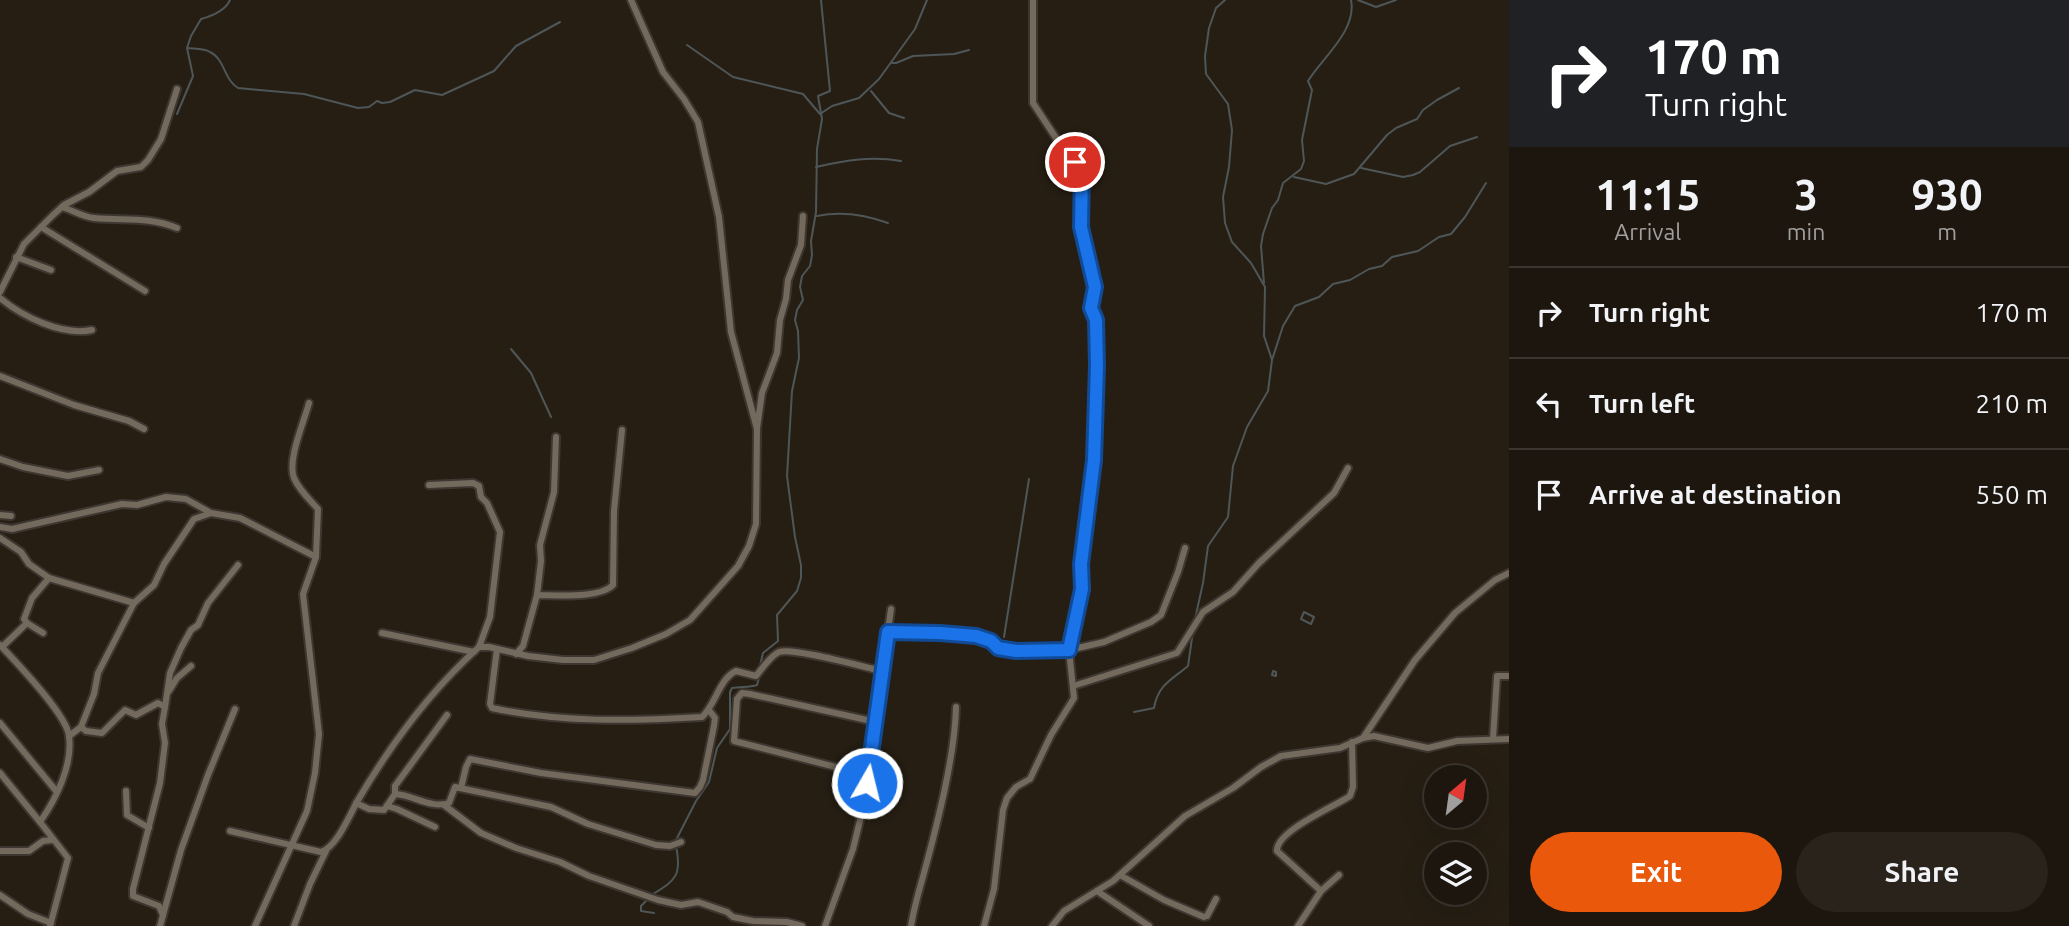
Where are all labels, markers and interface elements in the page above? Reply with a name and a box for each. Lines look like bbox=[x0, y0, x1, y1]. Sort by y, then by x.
icon: right bbox=[1530, 28, 1621, 119]
text: 170 m bbox=[1645, 28, 1782, 83]
text: Turn right bbox=[1645, 86, 1787, 122]
pin bbox=[1045, 132, 1105, 192]
icon: arrive bbox=[1056, 143, 1094, 181]
text: 11:15 bbox=[1595, 171, 1700, 218]
text: 3 bbox=[1794, 171, 1818, 218]
text: 930 bbox=[1912, 171, 1983, 218]
text: Arrival bbox=[1614, 219, 1681, 244]
text: min bbox=[1787, 219, 1825, 244]
text: m bbox=[1937, 219, 1957, 244]
icon: right bbox=[1530, 294, 1568, 332]
text: Turn right bbox=[1589, 298, 1710, 327]
text: 170 m bbox=[1976, 298, 2048, 327]
icon: left bbox=[1530, 385, 1568, 423]
text: Turn left bbox=[1589, 389, 1695, 418]
text: 210 m bbox=[1976, 389, 2048, 418]
icon: arrive bbox=[1530, 476, 1568, 514]
text: Arrive at destination bbox=[1589, 480, 1842, 509]
text: 550 m bbox=[1976, 480, 2048, 509]
position arrow bbox=[830, 746, 904, 820]
north arrow bbox=[1424, 765, 1488, 828]
map controls bbox=[1424, 765, 1487, 905]
button: Exit bbox=[1530, 832, 1782, 912]
button: Share bbox=[1796, 832, 2048, 912]
button: layers bbox=[1424, 842, 1487, 905]

